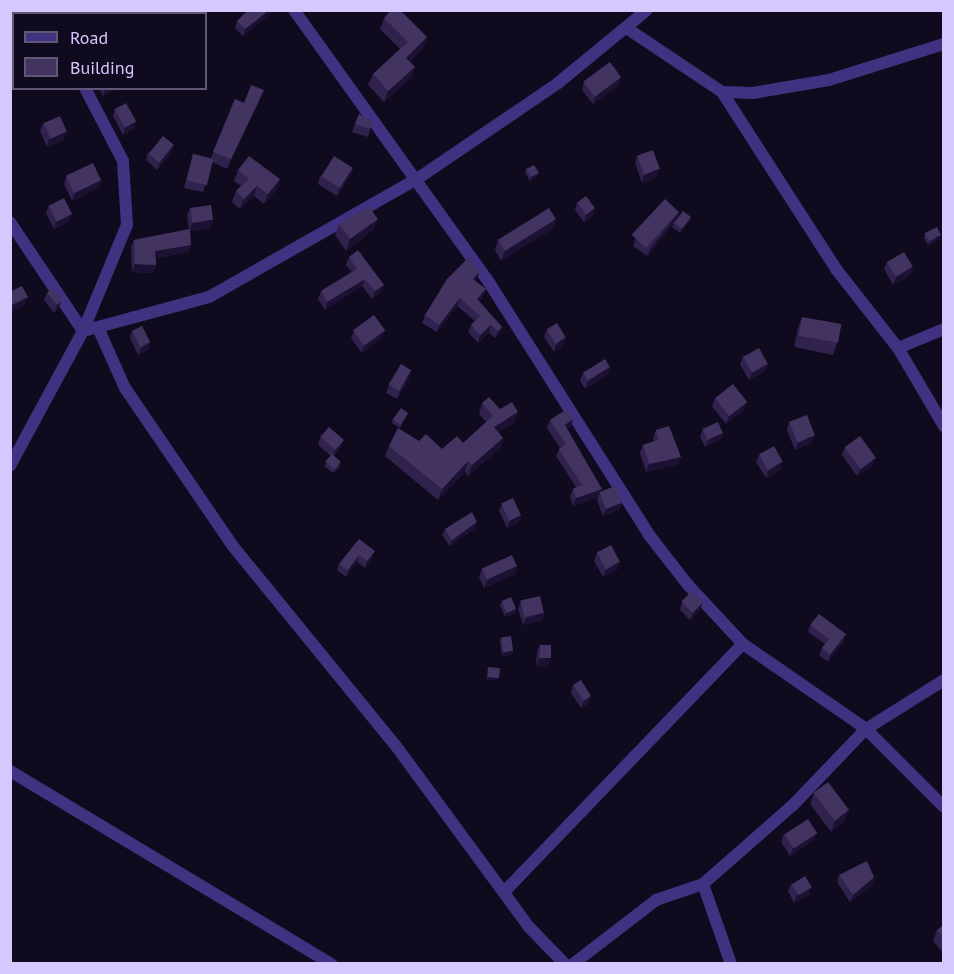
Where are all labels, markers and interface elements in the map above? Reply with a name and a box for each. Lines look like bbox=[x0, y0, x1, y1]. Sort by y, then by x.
legend bbox=[12, 12, 207, 90]
text: Road bbox=[70, 26, 108, 49]
text: Building bbox=[70, 56, 134, 79]

